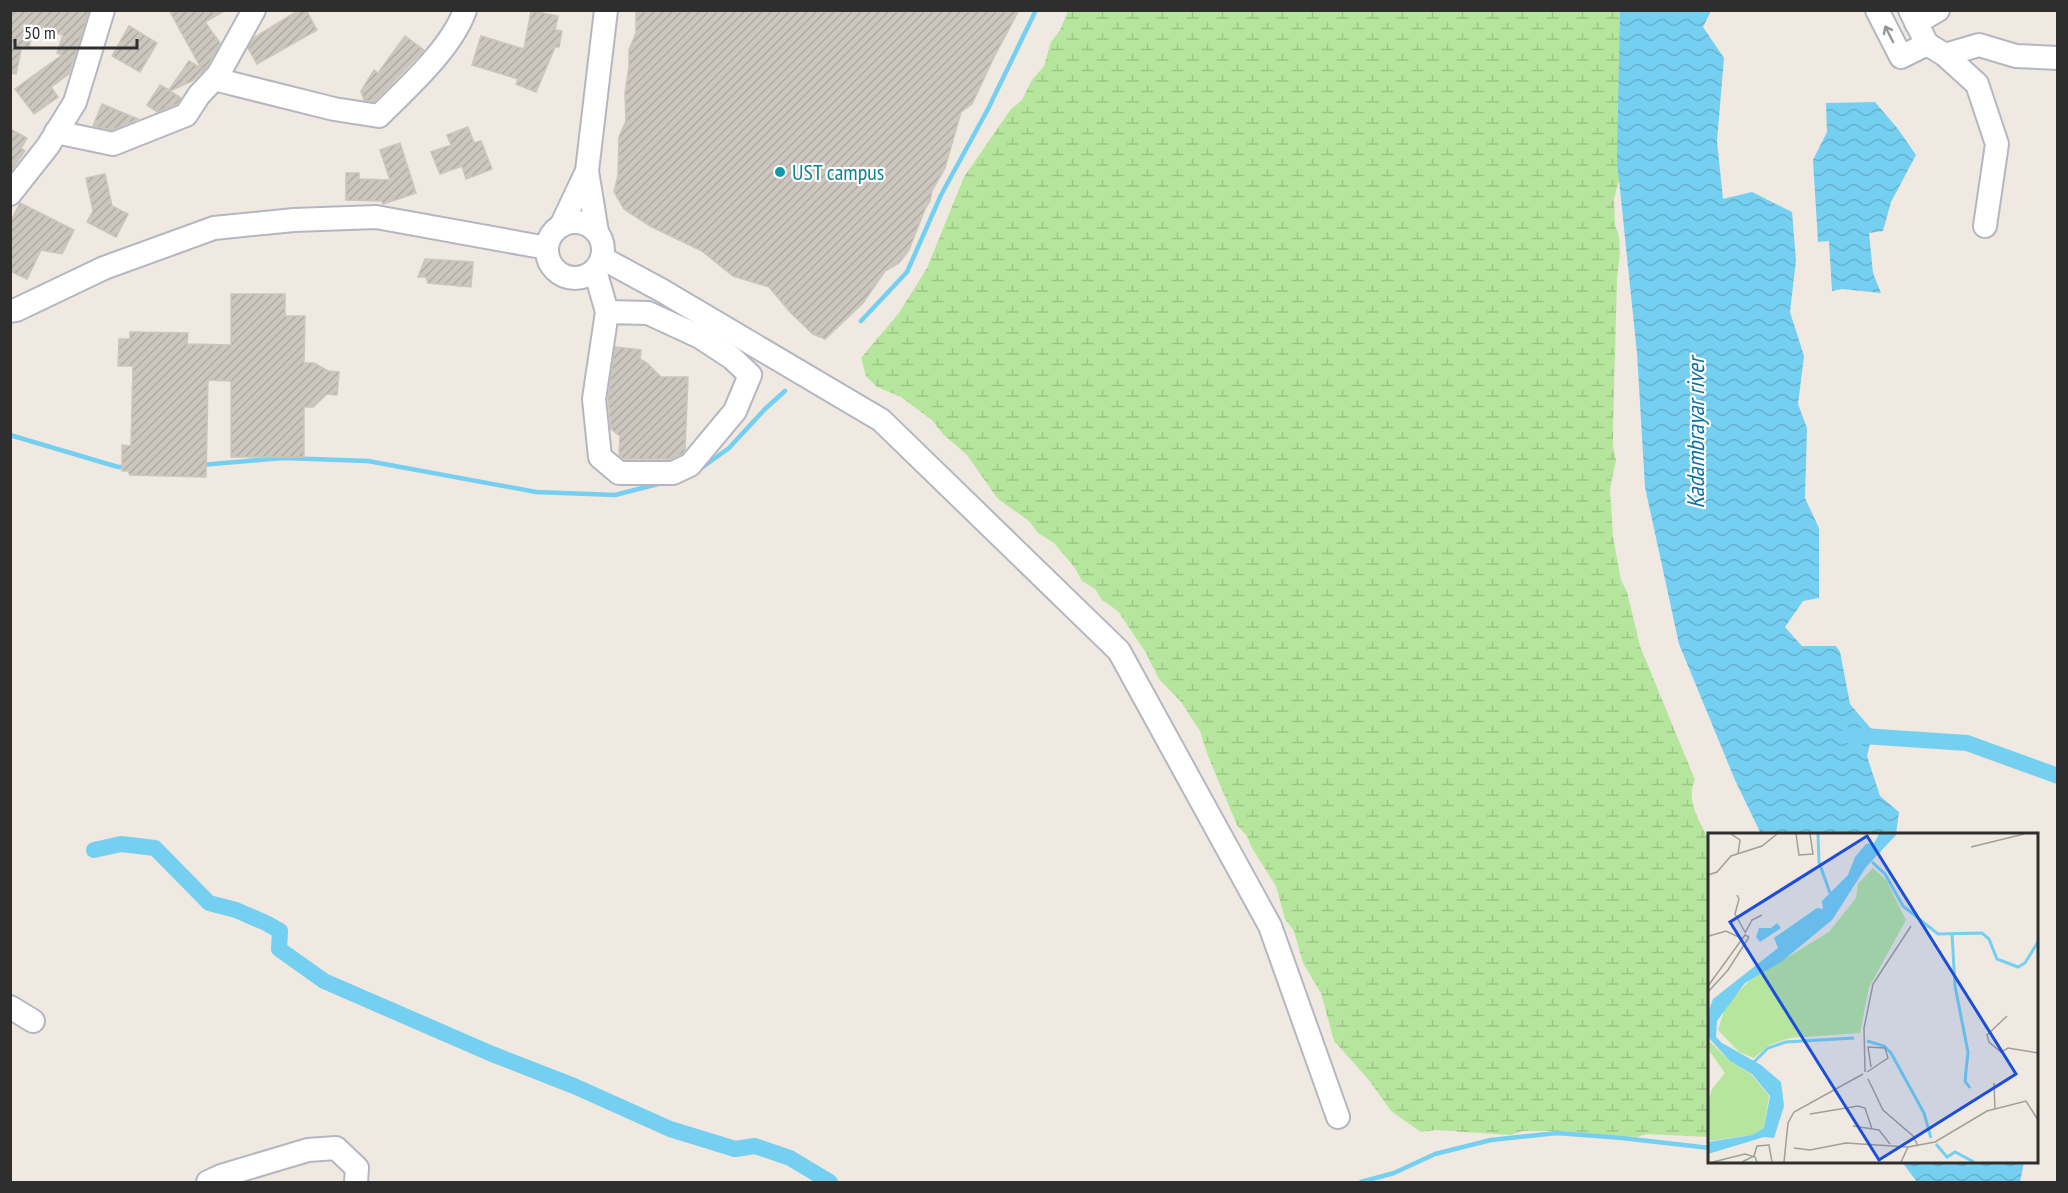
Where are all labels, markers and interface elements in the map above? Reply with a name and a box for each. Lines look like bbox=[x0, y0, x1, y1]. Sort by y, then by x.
scale bar bbox=[15, 12, 136, 50]
text: 50 m bbox=[24, 21, 56, 44]
one-way arrow bbox=[1883, 26, 1895, 43]
place label: UST campus bbox=[792, 158, 884, 186]
marker: UST campus bbox=[773, 165, 787, 179]
water label: Kadambrayar river bbox=[1680, 354, 1711, 509]
inset map bbox=[1708, 833, 2038, 1163]

